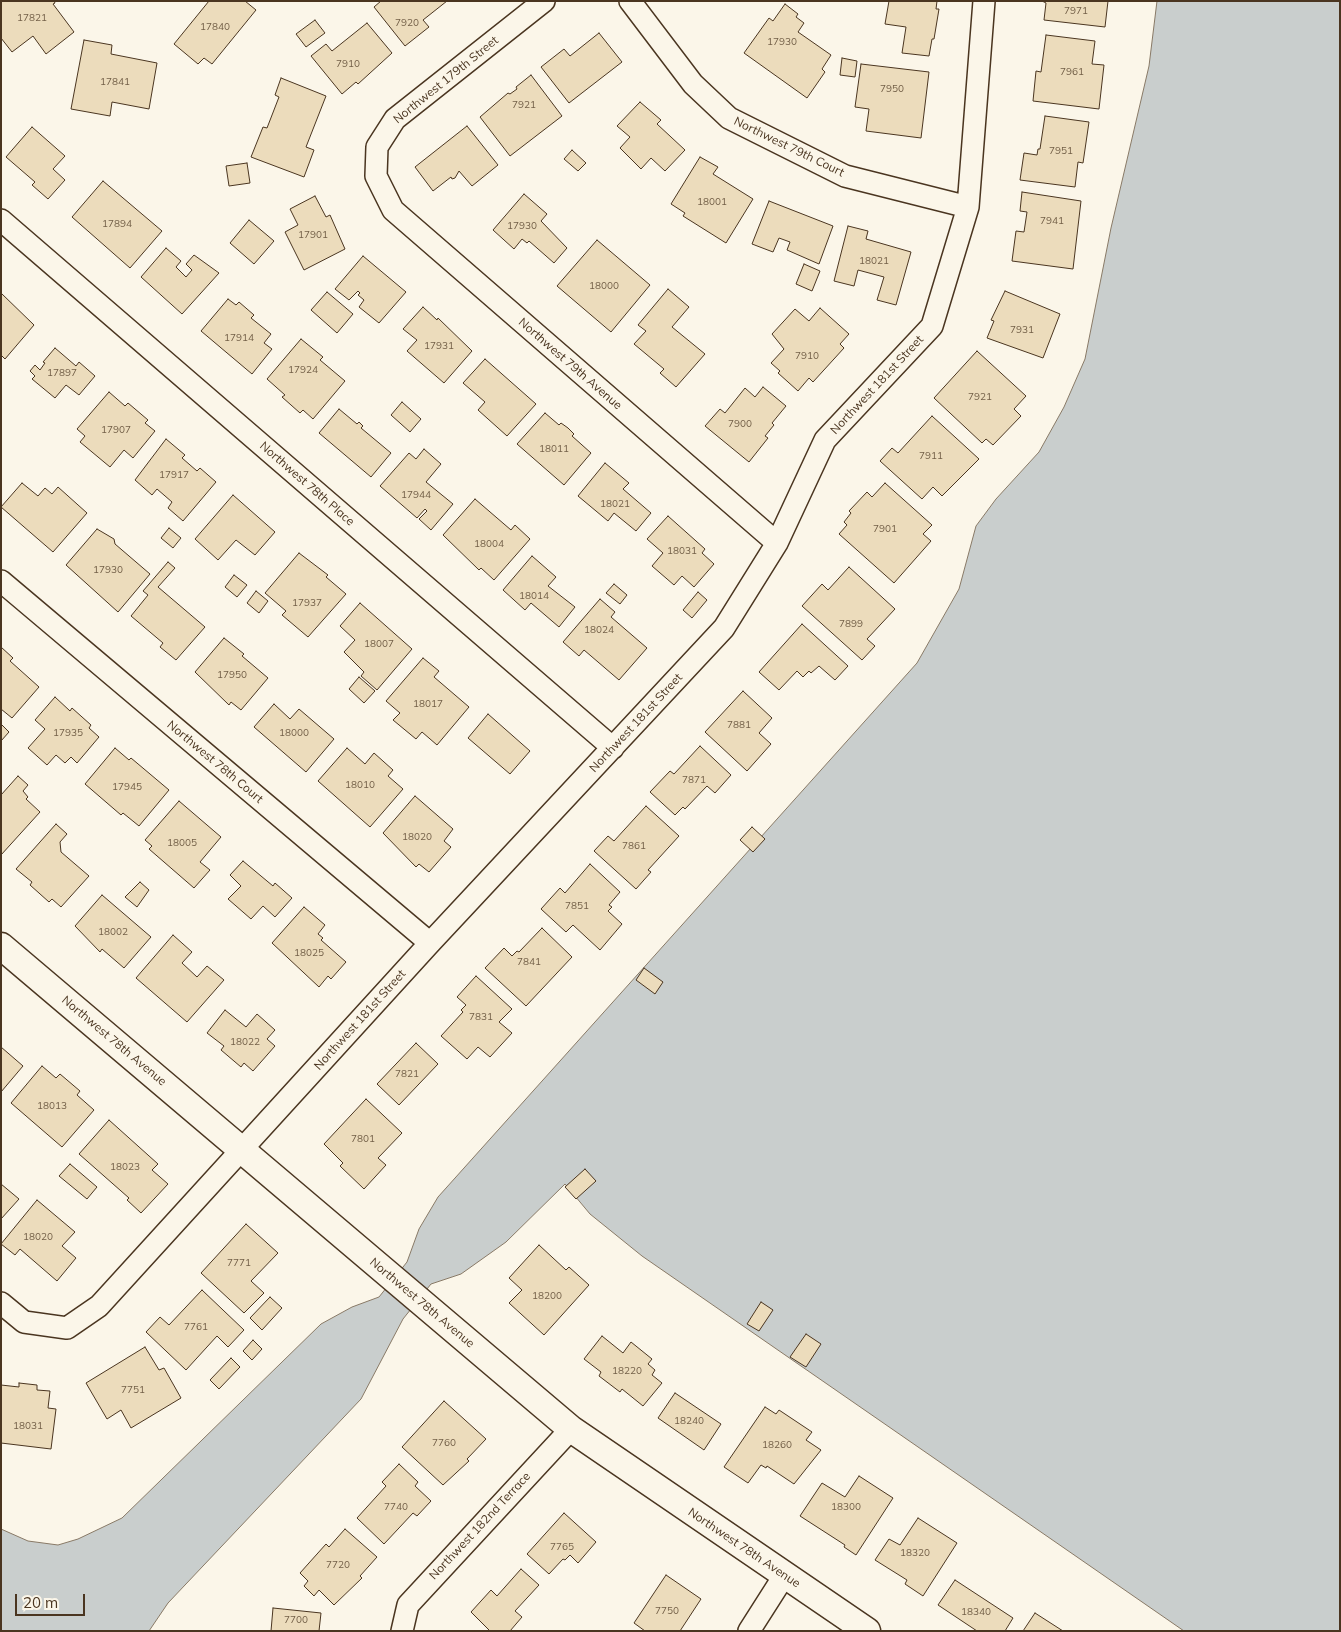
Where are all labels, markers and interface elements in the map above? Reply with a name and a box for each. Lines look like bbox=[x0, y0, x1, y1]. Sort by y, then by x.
house number: 7971 bbox=[1064, 5, 1088, 17]
house number: 17821 bbox=[17, 12, 47, 24]
house number: 7920 bbox=[395, 17, 419, 29]
house number: 17840 bbox=[200, 21, 230, 33]
street label: Northwest 179th Street bbox=[391, 33, 501, 127]
house number: 17930 bbox=[767, 36, 797, 48]
house number: 7910 bbox=[336, 58, 360, 70]
house number: 7961 bbox=[1060, 66, 1084, 78]
house number: 17841 bbox=[100, 76, 130, 88]
house number: 7950 bbox=[880, 83, 904, 95]
house number: 7921 bbox=[512, 99, 536, 111]
street label: Northwest 79th Court bbox=[731, 114, 847, 180]
house number: 7951 bbox=[1049, 145, 1073, 157]
house number: 18001 bbox=[697, 196, 727, 208]
house number: 7941 bbox=[1040, 215, 1064, 227]
house number: 17894 bbox=[102, 218, 132, 230]
house number: 17930 bbox=[507, 220, 537, 232]
house number: 17901 bbox=[298, 229, 328, 241]
house number: 18021 bbox=[859, 255, 889, 267]
house number: 18000 bbox=[589, 280, 619, 292]
street label: Northwest 79th Avenue bbox=[515, 315, 625, 413]
house number: 7931 bbox=[1010, 324, 1034, 336]
house number: 17914 bbox=[224, 332, 254, 344]
street label: Northwest 181st Street bbox=[827, 333, 927, 437]
house number: 17931 bbox=[424, 340, 454, 352]
house number: 7910 bbox=[795, 350, 819, 362]
house number: 17924 bbox=[288, 364, 318, 376]
house number: 17897 bbox=[47, 367, 77, 379]
house number: 7921 bbox=[968, 391, 992, 403]
house number: 7900 bbox=[728, 418, 752, 430]
house number: 17907 bbox=[101, 424, 131, 436]
street label: Northwest 78th Place bbox=[257, 439, 357, 529]
house number: 18011 bbox=[539, 443, 569, 455]
house number: 7911 bbox=[919, 450, 943, 462]
house number: 17917 bbox=[159, 469, 189, 481]
house number: 17944 bbox=[401, 489, 431, 501]
house number: 18021 bbox=[600, 498, 630, 510]
house number: 7901 bbox=[873, 523, 897, 535]
house number: 18004 bbox=[474, 538, 504, 550]
house number: 18031 bbox=[667, 545, 697, 557]
house number: 17930 bbox=[93, 564, 123, 576]
house number: 18014 bbox=[519, 590, 549, 602]
house number: 17937 bbox=[292, 597, 322, 609]
house number: 7899 bbox=[839, 618, 863, 630]
house number: 18024 bbox=[584, 624, 614, 636]
house number: 18007 bbox=[364, 638, 394, 650]
house number: 17950 bbox=[217, 669, 247, 681]
street label: Northwest 181st Street bbox=[586, 671, 686, 775]
house number: 18017 bbox=[413, 698, 443, 710]
street label: Northwest 78th Court bbox=[164, 718, 266, 806]
house number: 7881 bbox=[727, 719, 751, 731]
house number: 17935 bbox=[53, 727, 83, 739]
house number: 18000 bbox=[279, 727, 309, 739]
house number: 7871 bbox=[682, 774, 706, 786]
house number: 18010 bbox=[345, 779, 375, 791]
house number: 17945 bbox=[112, 781, 142, 793]
house number: 18020 bbox=[402, 831, 432, 843]
house number: 18005 bbox=[167, 837, 197, 849]
house number: 7861 bbox=[622, 840, 646, 852]
house number: 7851 bbox=[565, 900, 589, 912]
house number: 18002 bbox=[98, 926, 128, 938]
house number: 18025 bbox=[294, 947, 324, 959]
house number: 7841 bbox=[517, 956, 541, 968]
street label: Northwest 181st Street bbox=[311, 967, 409, 1073]
street label: Northwest 78th Avenue bbox=[59, 993, 169, 1089]
house number: 7831 bbox=[469, 1011, 493, 1023]
house number: 18022 bbox=[230, 1036, 260, 1048]
house number: 7821 bbox=[395, 1068, 419, 1080]
house number: 18013 bbox=[37, 1100, 67, 1112]
house number: 7801 bbox=[351, 1133, 375, 1145]
house number: 18023 bbox=[110, 1161, 140, 1173]
house number: 18020 bbox=[23, 1231, 53, 1243]
street label: Northwest 78th Avenue bbox=[367, 1255, 477, 1351]
house number: 7771 bbox=[227, 1257, 251, 1269]
house number: 18200 bbox=[532, 1290, 562, 1302]
house number: 7761 bbox=[184, 1321, 208, 1333]
house number: 18220 bbox=[612, 1365, 642, 1377]
house number: 7751 bbox=[121, 1384, 145, 1396]
house number: 18240 bbox=[674, 1415, 704, 1427]
house number: 18031 bbox=[13, 1420, 43, 1432]
house number: 7760 bbox=[432, 1437, 456, 1449]
house number: 18260 bbox=[762, 1439, 792, 1451]
street label: Northwest 182nd Terrace bbox=[426, 1469, 534, 1583]
house number: 7740 bbox=[384, 1501, 408, 1513]
house number: 18300 bbox=[831, 1501, 861, 1513]
street label: Northwest 78th Avenue bbox=[685, 1505, 803, 1591]
house number: 7765 bbox=[550, 1541, 574, 1553]
house number: 18320 bbox=[900, 1547, 930, 1559]
house number: 7720 bbox=[326, 1559, 350, 1571]
scale bar bbox=[18, 1584, 88, 1616]
text: 20 m bbox=[23, 1593, 58, 1612]
house number: 7750 bbox=[655, 1605, 679, 1617]
house number: 18340 bbox=[961, 1606, 991, 1618]
house number: 7700 bbox=[284, 1614, 308, 1626]

